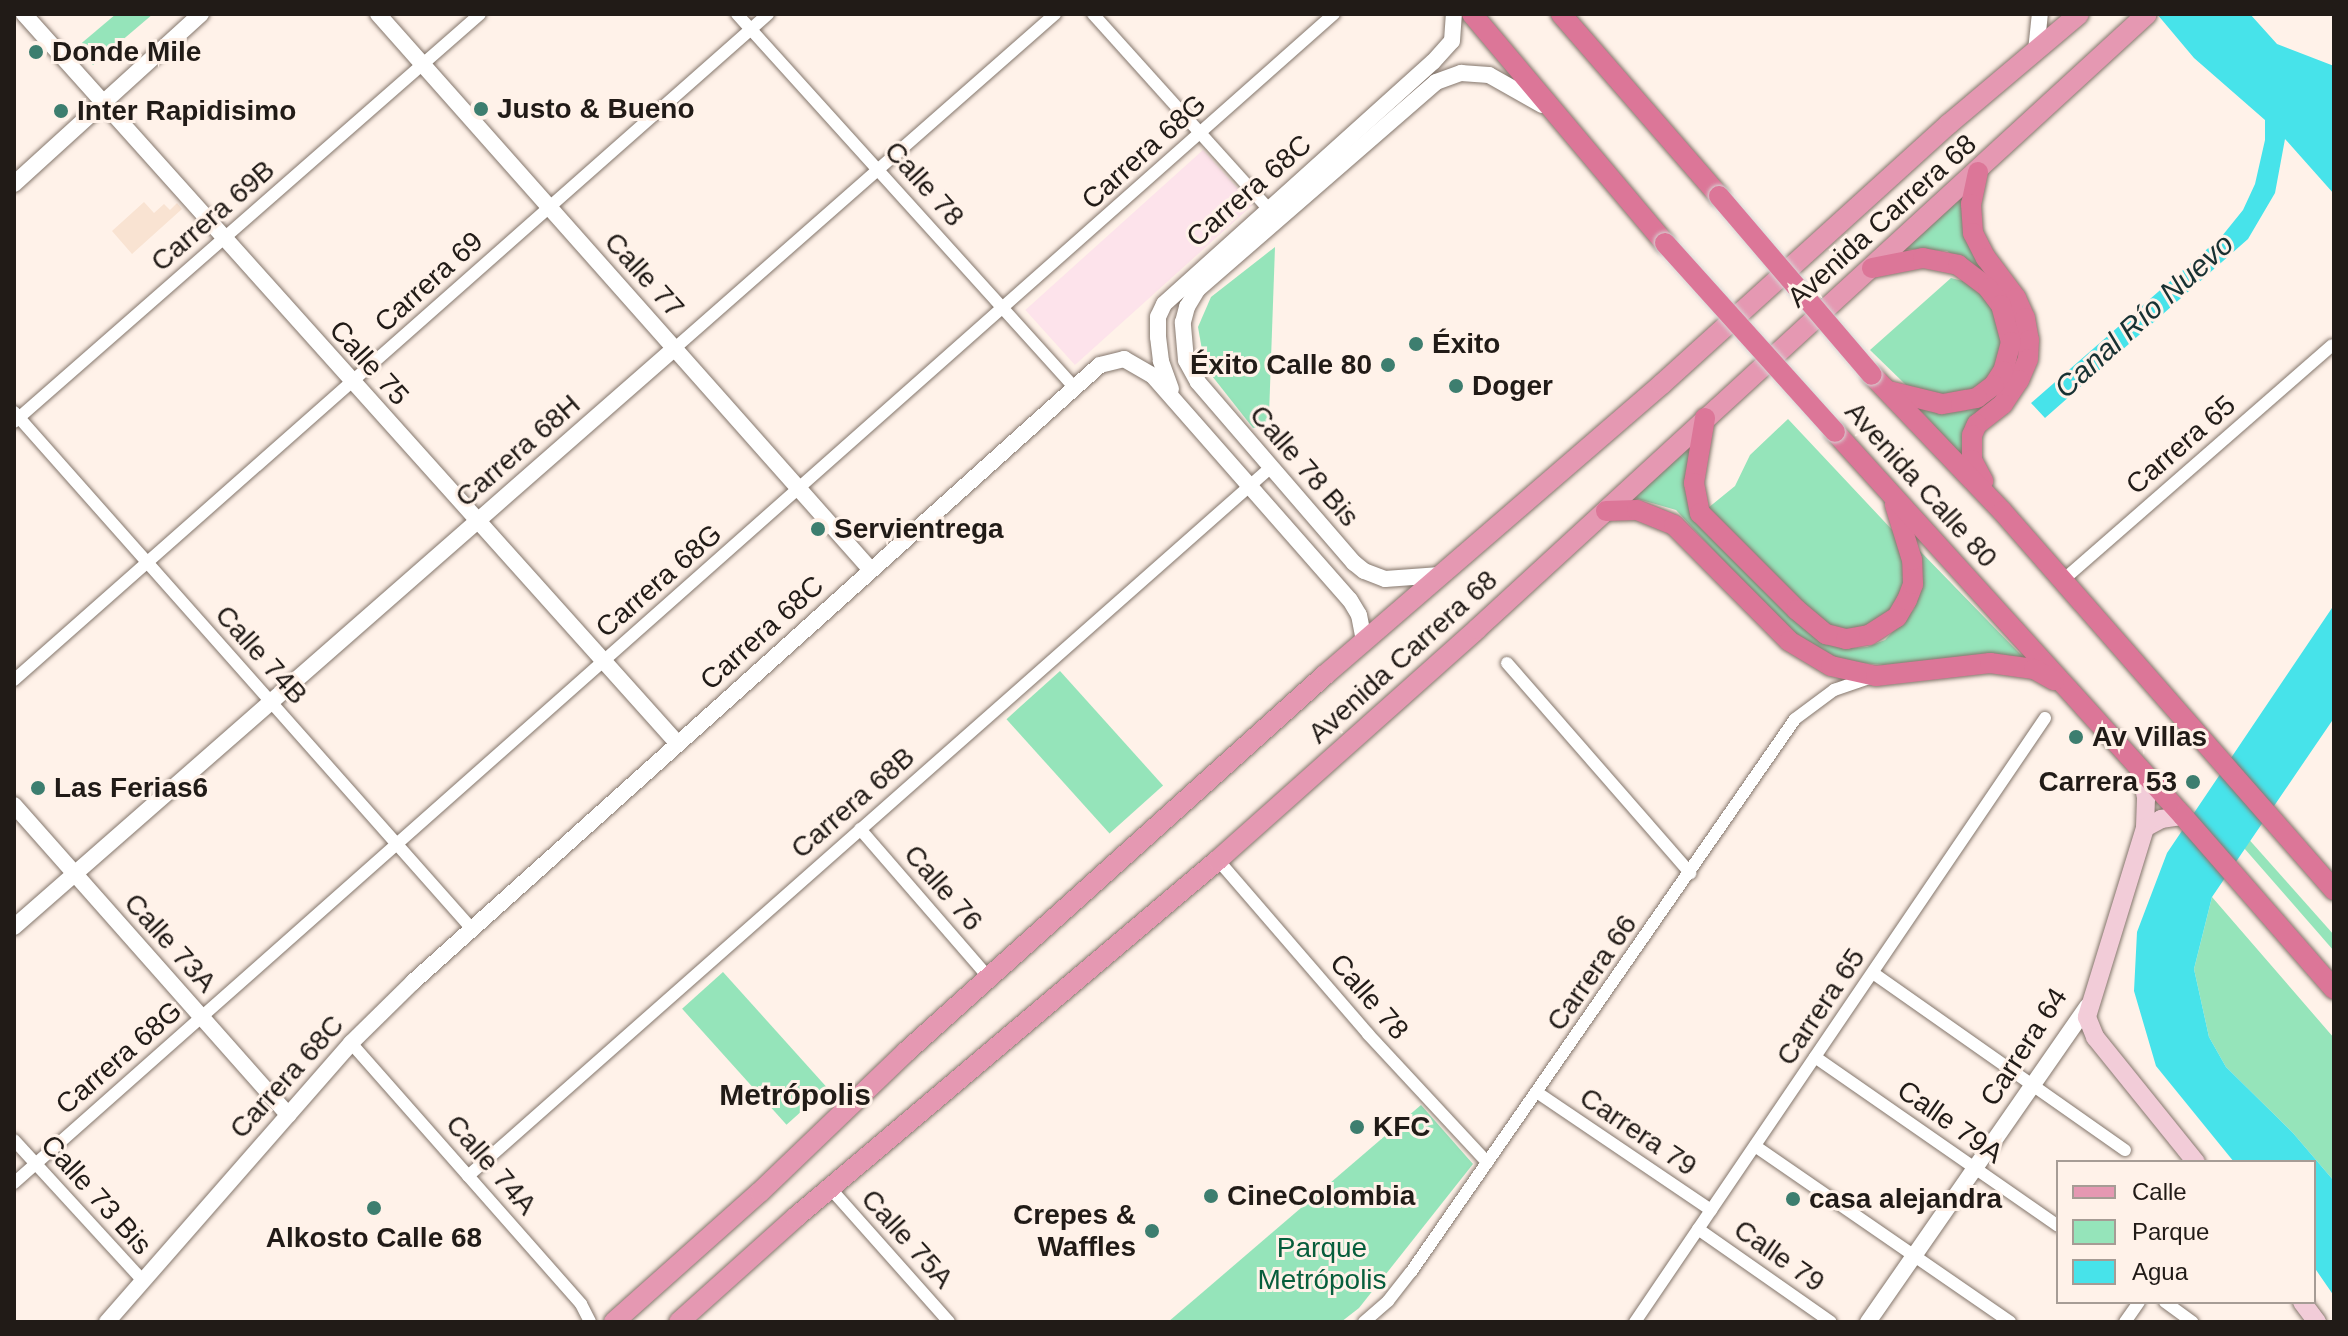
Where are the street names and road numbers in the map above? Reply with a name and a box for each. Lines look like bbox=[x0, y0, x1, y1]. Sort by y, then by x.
street label: Carrera 68G bbox=[1075, 87, 1213, 217]
street label: Avenida Carrera 68 bbox=[1781, 127, 1983, 315]
street label: Carrera 68C bbox=[1180, 128, 1318, 254]
street label: Calle 78 bbox=[877, 135, 971, 233]
street label: Carrera 69B bbox=[144, 153, 282, 279]
street label: Carrera 69 bbox=[368, 225, 490, 339]
street label: Calle 77 bbox=[597, 226, 691, 324]
street label: Calle 75 bbox=[322, 314, 416, 412]
street label: Carrera 68H bbox=[449, 388, 587, 514]
street label: Carrera 65 bbox=[2119, 388, 2243, 502]
street label: Avenida Calle 80 bbox=[1838, 395, 2004, 575]
street label: Calle 78 Bis bbox=[1242, 399, 1366, 533]
street label: Carrera 68G bbox=[589, 517, 729, 645]
street label: Avenida Carrera 68 bbox=[1302, 563, 1504, 751]
street label: Carrera 68C bbox=[694, 569, 830, 697]
street label: Calle 74B bbox=[208, 599, 314, 711]
street label: Carrera 68B bbox=[784, 740, 922, 866]
street label: Calle 76 bbox=[897, 838, 989, 938]
street label: Calle 73A bbox=[117, 887, 223, 999]
street label: Carrera 66 bbox=[1540, 909, 1644, 1037]
street label: Carrera 65 bbox=[1770, 942, 1872, 1072]
street label: Calle 78 bbox=[1323, 947, 1415, 1047]
street label: Carrera 64 bbox=[1973, 982, 2075, 1112]
street label: Carrera 68G bbox=[49, 994, 189, 1122]
street label: Carrera 68C bbox=[223, 1009, 351, 1145]
street label: Calle 79A bbox=[1891, 1073, 2009, 1171]
street label: Carrera 79 bbox=[1573, 1081, 1703, 1183]
street label: Calle 74A bbox=[438, 1108, 544, 1222]
street label: Calle 73 Bis bbox=[34, 1128, 158, 1262]
street label: Calle 75A bbox=[854, 1183, 960, 1295]
street label: Calle 79 bbox=[1727, 1213, 1831, 1299]

